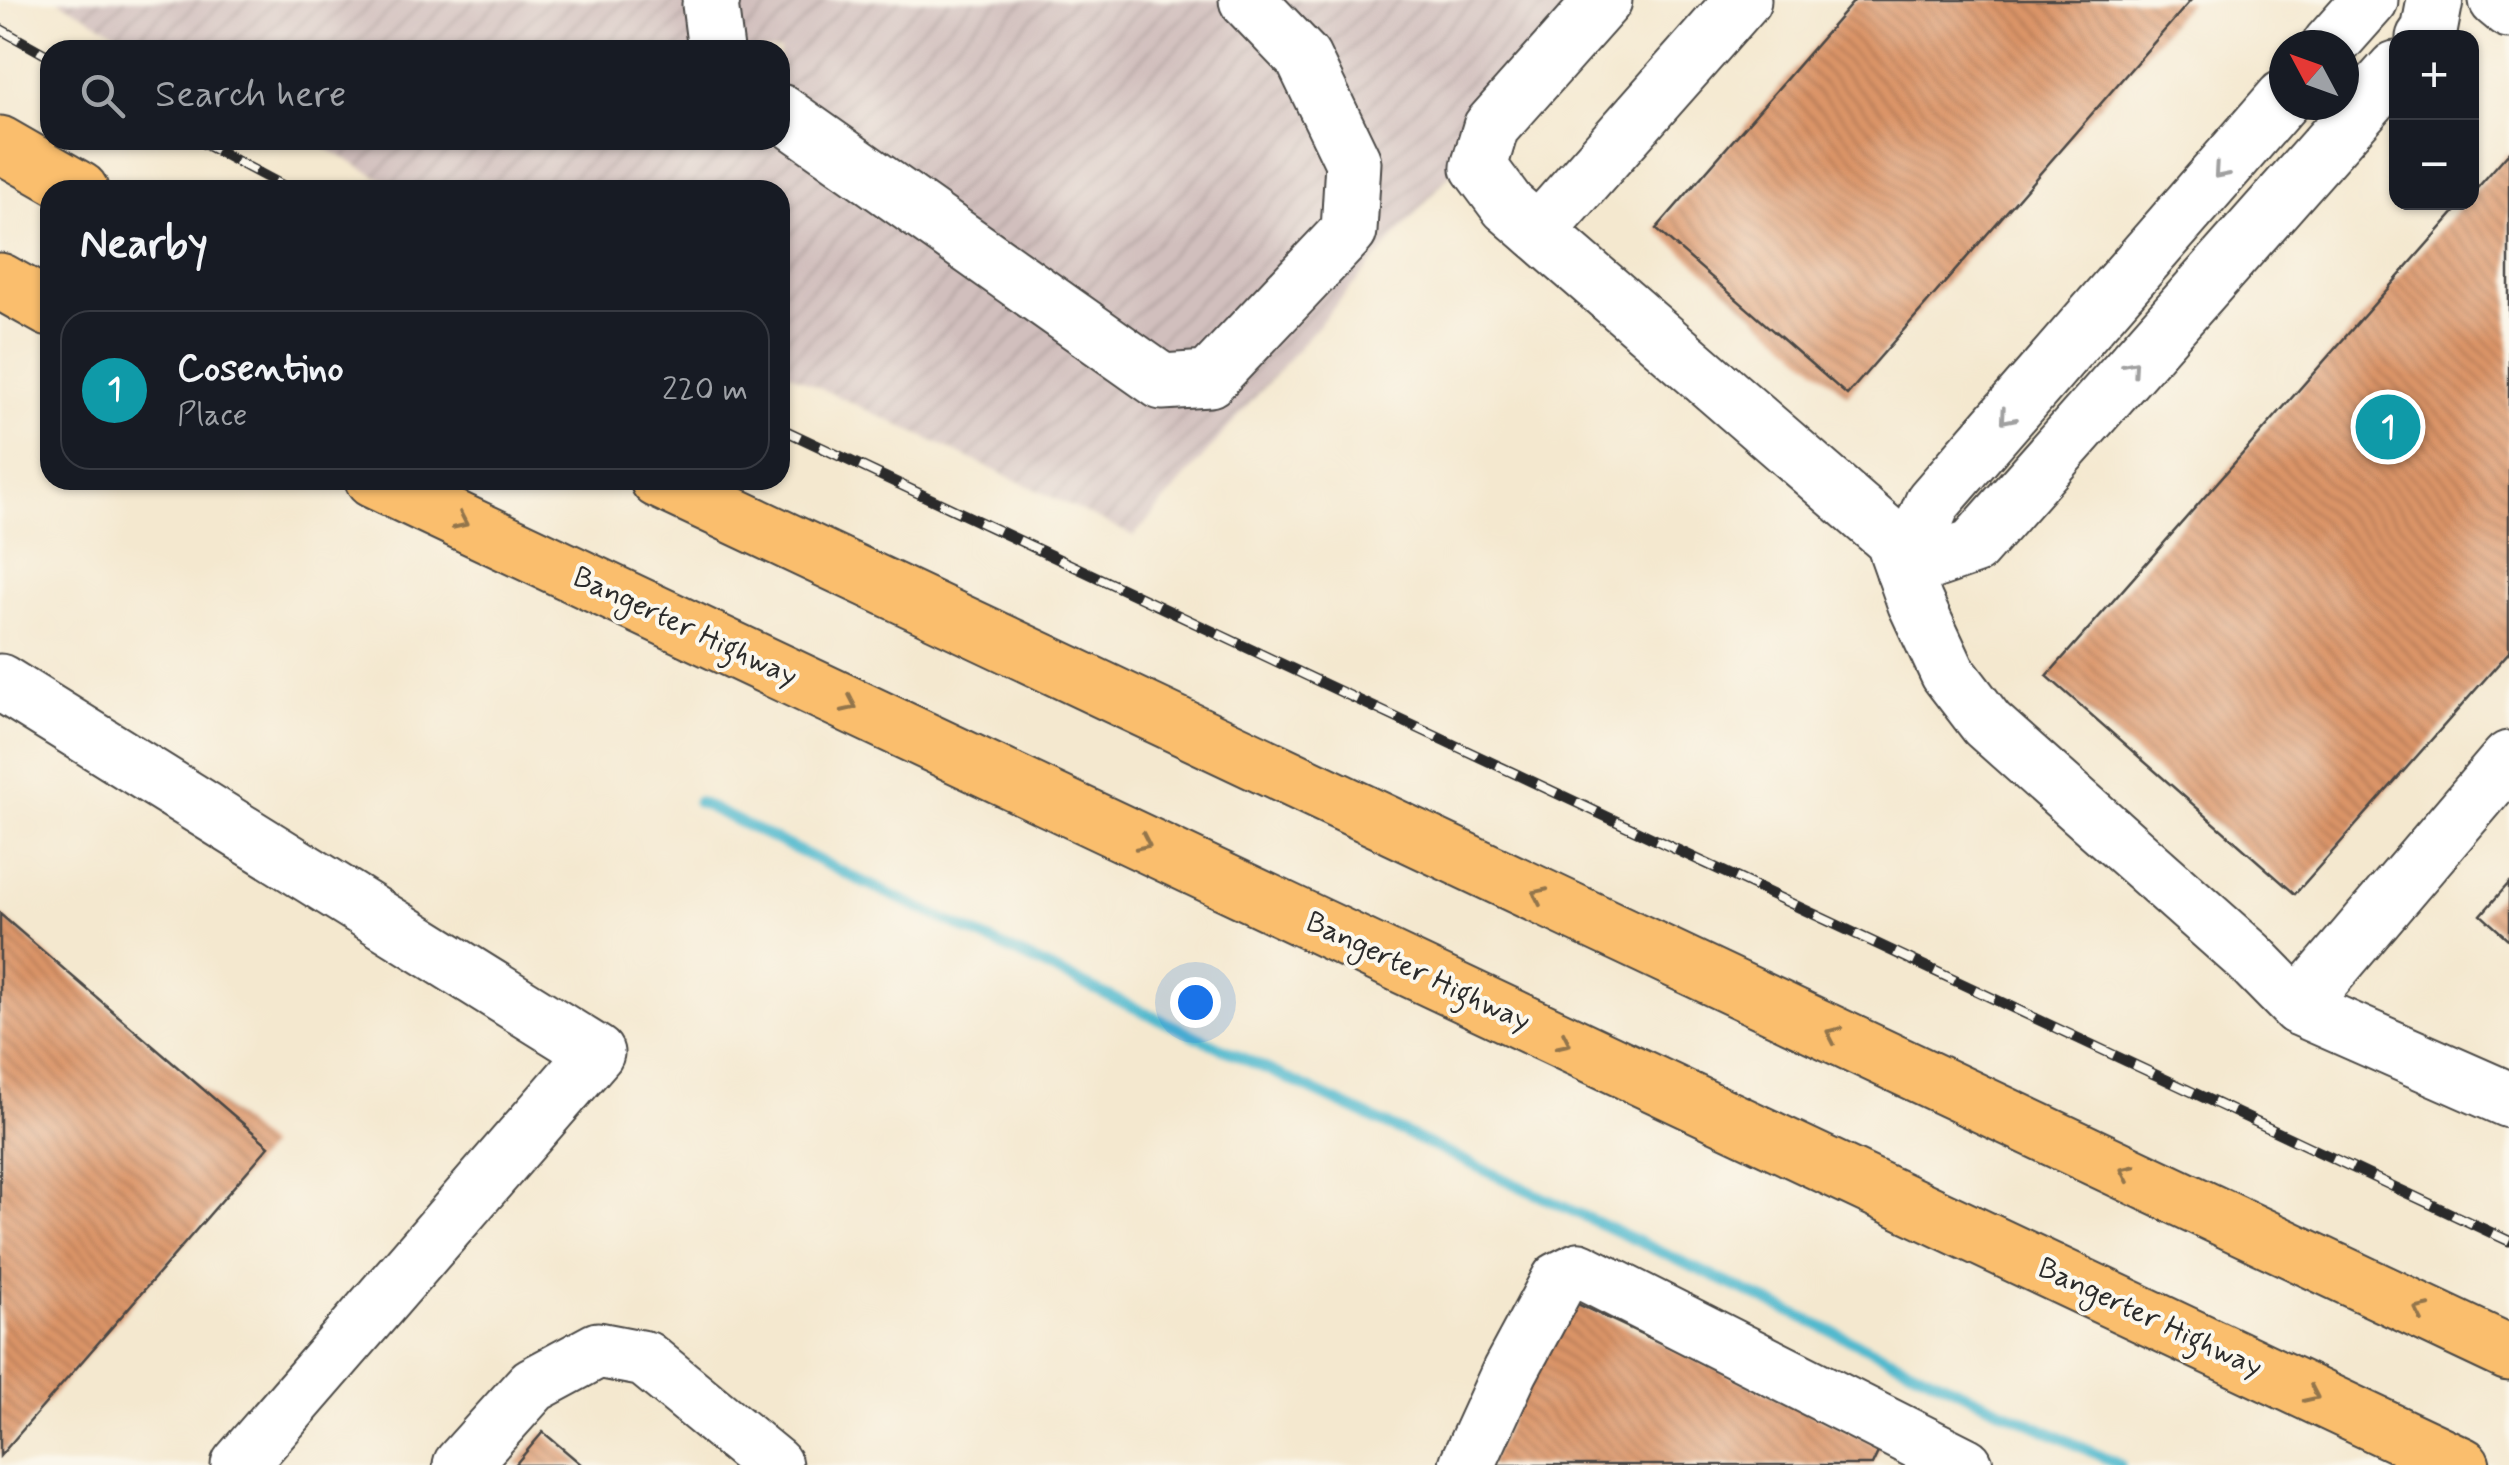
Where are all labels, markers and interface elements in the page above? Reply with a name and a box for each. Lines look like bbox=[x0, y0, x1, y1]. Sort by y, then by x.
north arrow bbox=[2269, 30, 2359, 120]
map controls bbox=[2389, 30, 2479, 210]
button: + bbox=[2389, 30, 2479, 120]
search box bbox=[40, 40, 790, 150]
icon: search bbox=[75, 68, 130, 123]
text: Search here bbox=[155, 71, 346, 120]
button: − bbox=[2389, 120, 2479, 210]
one-way arrow bbox=[2214, 160, 2232, 179]
text: Nearby bbox=[80, 218, 208, 273]
text: Cosentino bbox=[177, 345, 344, 394]
one-way arrow bbox=[2120, 361, 2138, 379]
text: 1 bbox=[107, 369, 122, 411]
text: 220 m bbox=[662, 369, 748, 411]
pin: 1 bbox=[2356, 390, 2420, 464]
text: Place bbox=[177, 394, 247, 436]
one-way arrow bbox=[2000, 405, 2018, 424]
one-way arrow bbox=[451, 509, 469, 529]
street label: Bangerter Highway bbox=[565, 558, 804, 699]
one-way arrow bbox=[840, 692, 858, 712]
one-way arrow bbox=[1134, 831, 1152, 851]
one-way arrow bbox=[1531, 888, 1549, 908]
street label: Bangerter Highway bbox=[1298, 903, 1537, 1044]
your location bbox=[1170, 977, 1221, 1028]
one-way arrow bbox=[1825, 1026, 1843, 1046]
one-way arrow bbox=[1554, 1029, 1572, 1049]
one-way arrow bbox=[2119, 1165, 2137, 1185]
street label: Bangerter Highway bbox=[2030, 1249, 2269, 1390]
one-way arrow bbox=[2413, 1304, 2431, 1324]
one-way arrow bbox=[2302, 1382, 2320, 1402]

